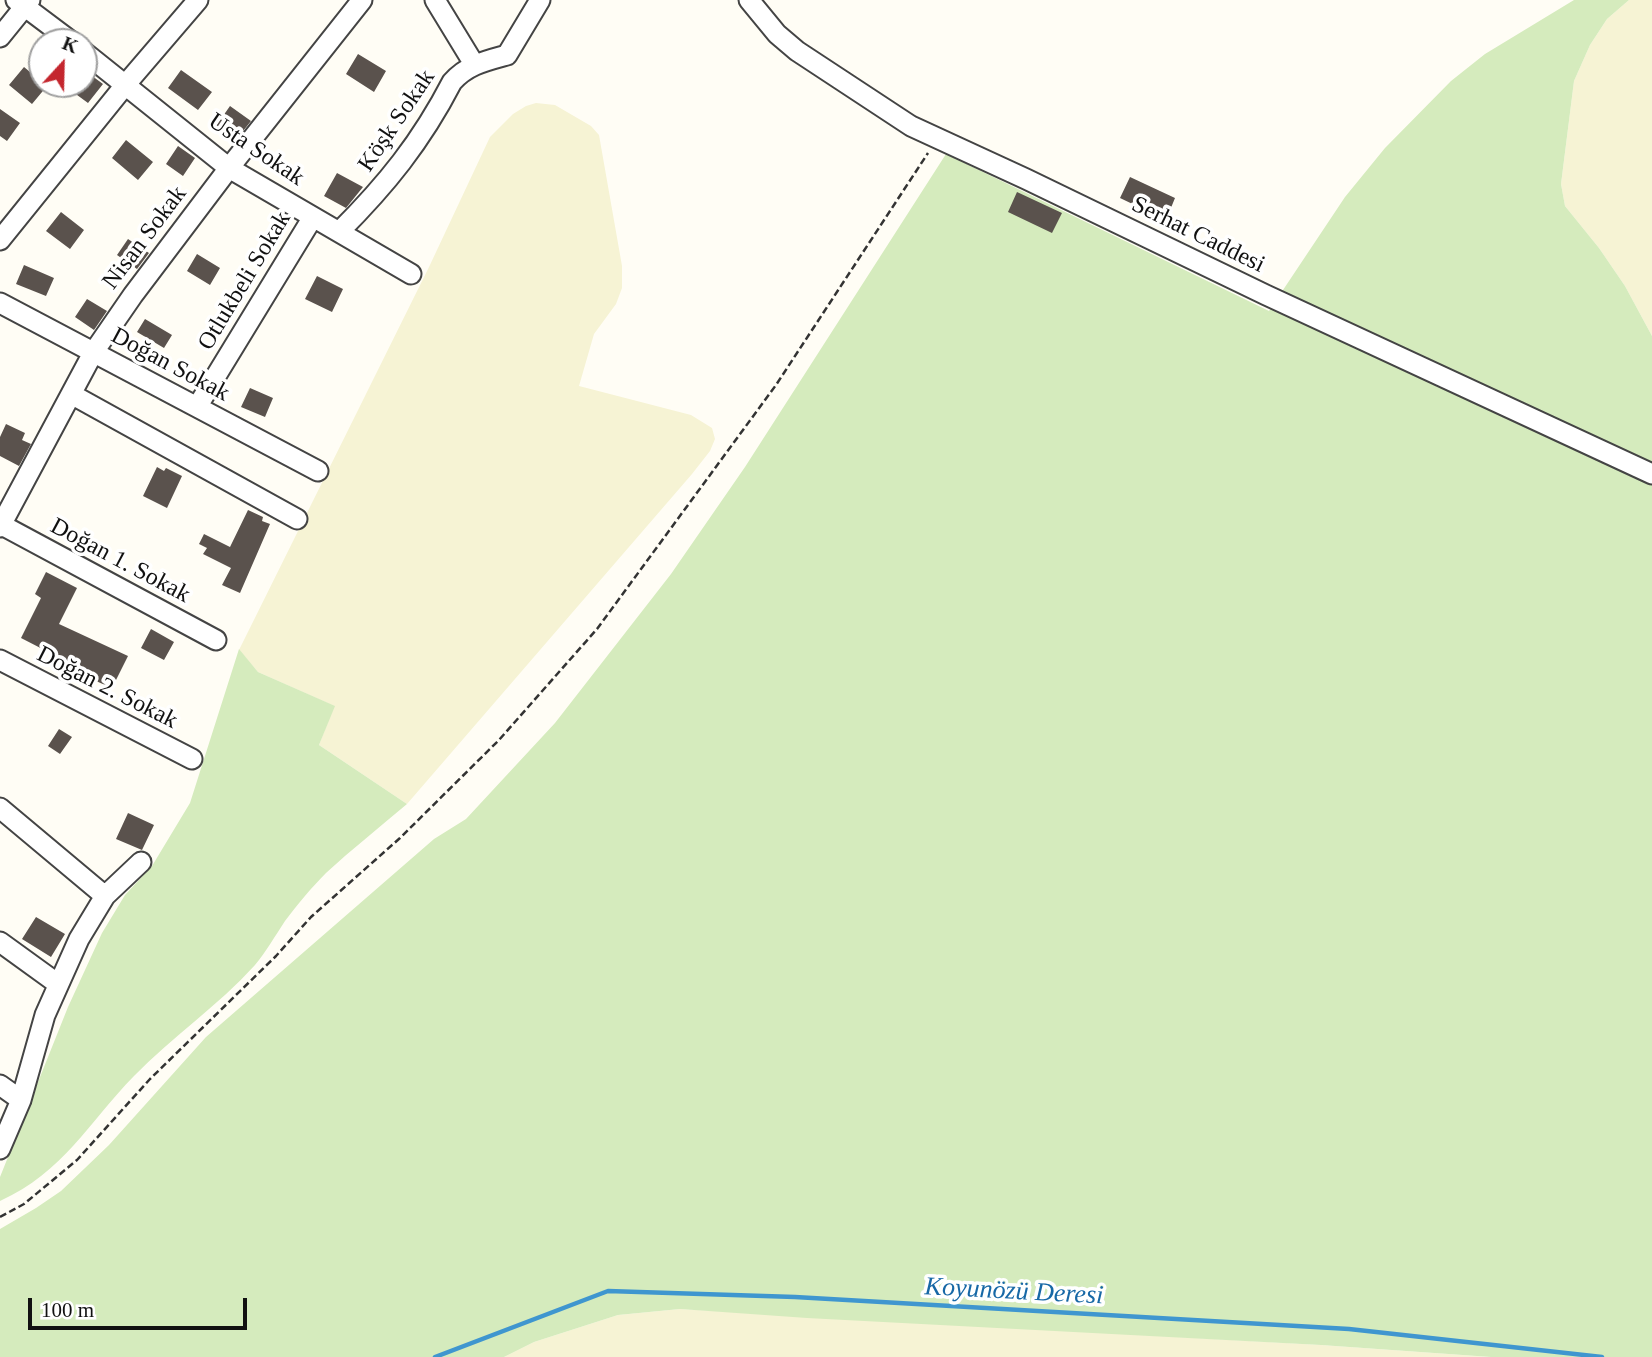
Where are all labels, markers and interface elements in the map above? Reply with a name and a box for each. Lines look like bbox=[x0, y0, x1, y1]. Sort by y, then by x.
north arrow bbox=[28, 28, 98, 98]
text: K bbox=[60, 32, 81, 57]
street label: Köşk Sokak bbox=[352, 65, 442, 177]
street label: Usta Sokak bbox=[202, 107, 310, 193]
street label: Nisan Sokak bbox=[97, 181, 193, 295]
street label: Serhat Caddesi bbox=[1127, 190, 1269, 280]
street label: Otlukbeli Sokak bbox=[192, 206, 298, 356]
street label: Doğan Sokak bbox=[106, 322, 234, 408]
street label: Doğan 1. Sokak bbox=[45, 512, 195, 610]
street label: Doğan 2. Sokak bbox=[32, 640, 182, 736]
water label: Koyunözü Deresi bbox=[924, 1272, 1104, 1312]
scale bar bbox=[32, 1284, 250, 1328]
text: 100 m bbox=[41, 1298, 94, 1322]

